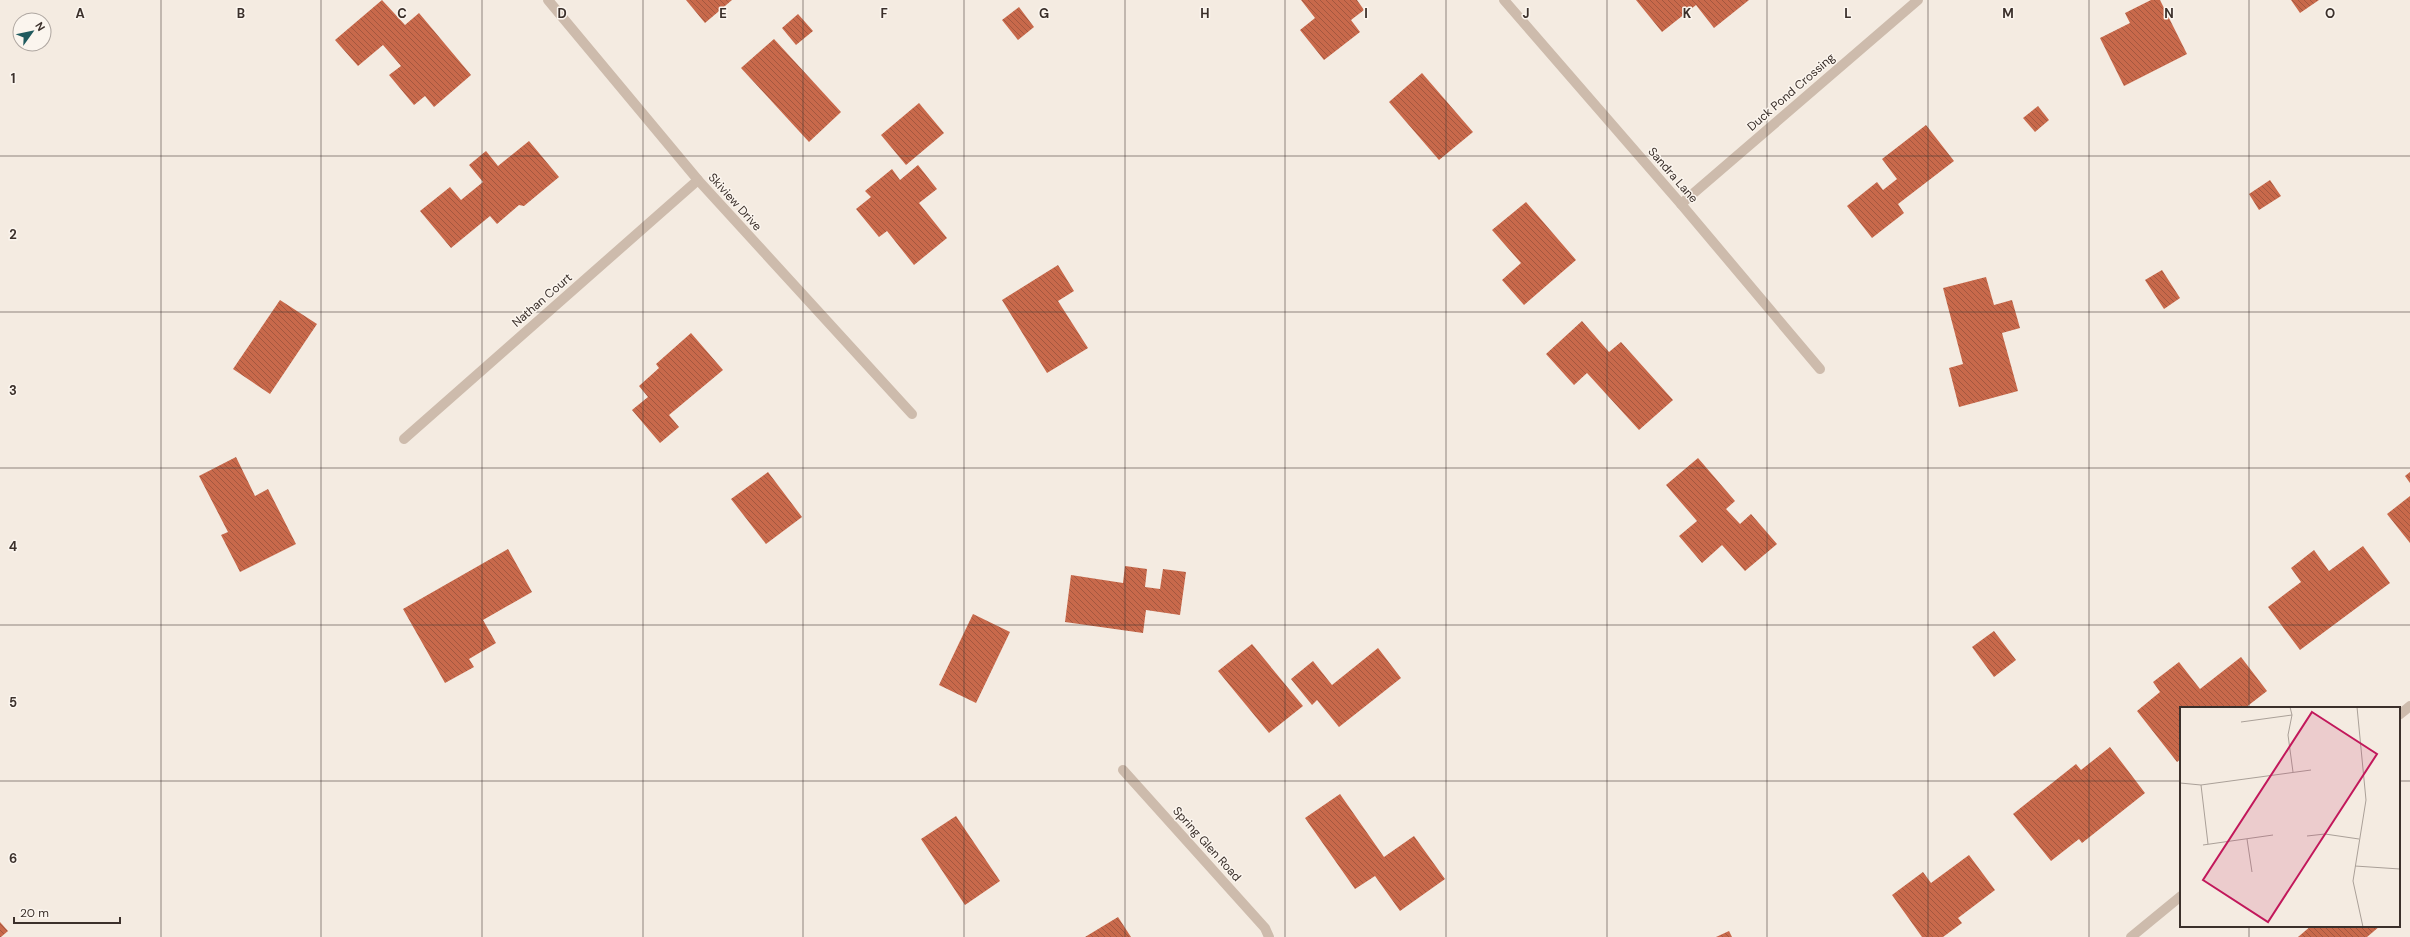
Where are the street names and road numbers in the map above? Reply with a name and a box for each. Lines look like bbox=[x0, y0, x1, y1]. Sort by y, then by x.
street label: Duck Pond Crossing bbox=[1744, 49, 1838, 134]
street label: Sandra Lane bbox=[1644, 144, 1702, 206]
street label: Skiview Drive bbox=[705, 170, 765, 234]
street label: Nathan Court bbox=[509, 269, 576, 331]
street label: Spring Glen Road bbox=[1169, 803, 1245, 885]

